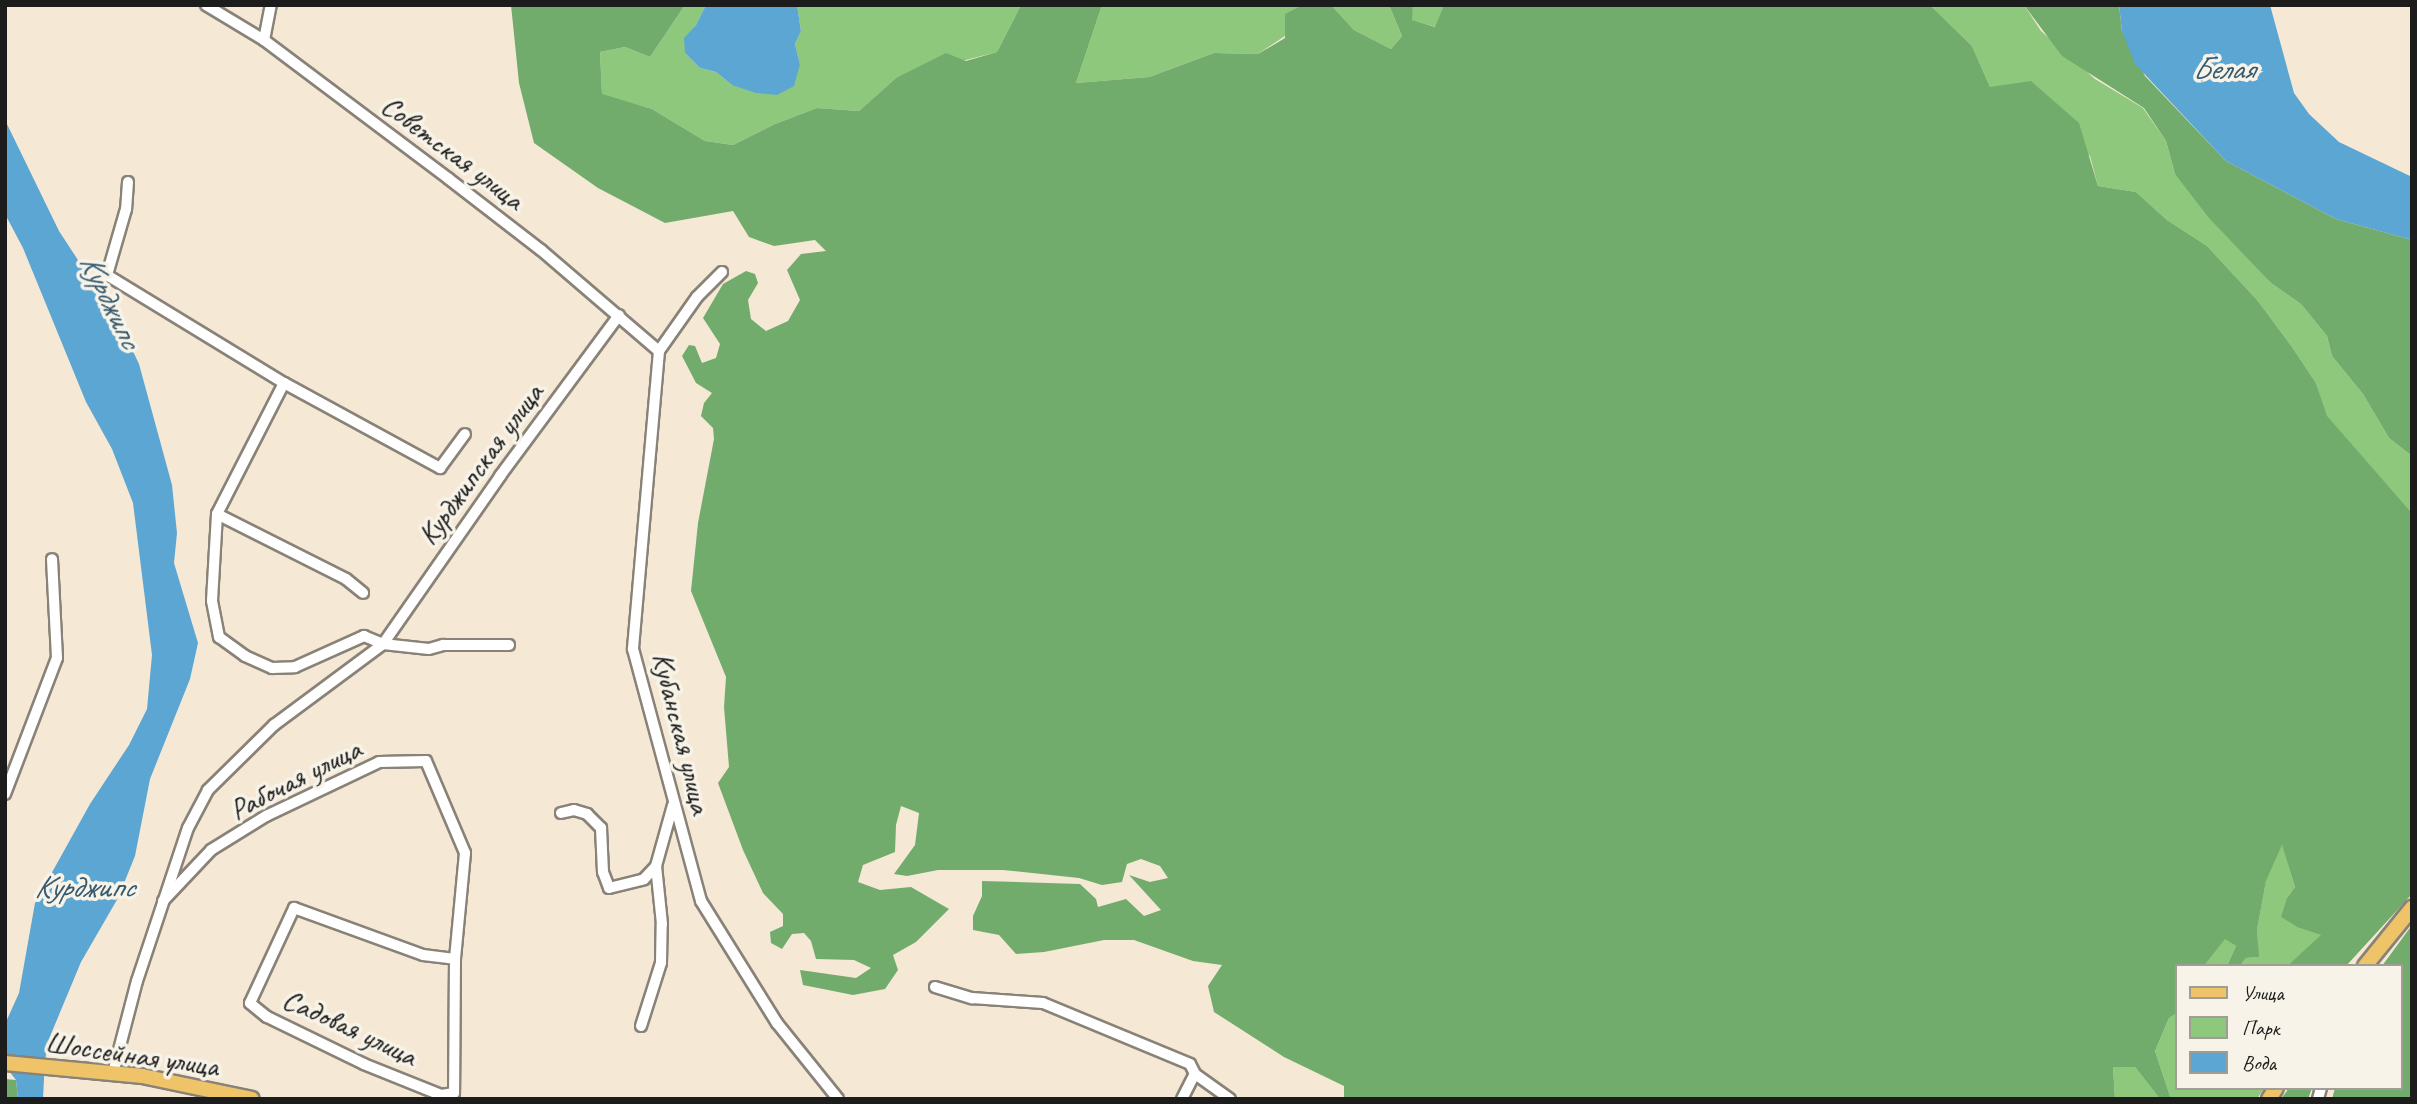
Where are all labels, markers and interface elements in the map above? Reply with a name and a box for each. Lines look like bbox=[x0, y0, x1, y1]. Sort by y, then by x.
water label: Белая bbox=[2192, 50, 2254, 88]
street label: Советская улица bbox=[374, 86, 532, 218]
water label: Курджипс bbox=[71, 248, 149, 354]
street label: Курджипская улица bbox=[409, 376, 551, 552]
street label: Кубанская улица bbox=[644, 647, 720, 819]
street label: Рабочая улица bbox=[222, 730, 368, 828]
water label: Курджипс bbox=[34, 868, 134, 906]
legend bbox=[2176, 964, 2403, 1090]
street label: Садовая улица bbox=[276, 980, 424, 1074]
text: Улица bbox=[2242, 980, 2284, 1006]
text: Парк bbox=[2242, 1015, 2279, 1041]
street label: Шоссейная улица bbox=[41, 1024, 223, 1084]
text: Вода bbox=[2242, 1050, 2276, 1076]

